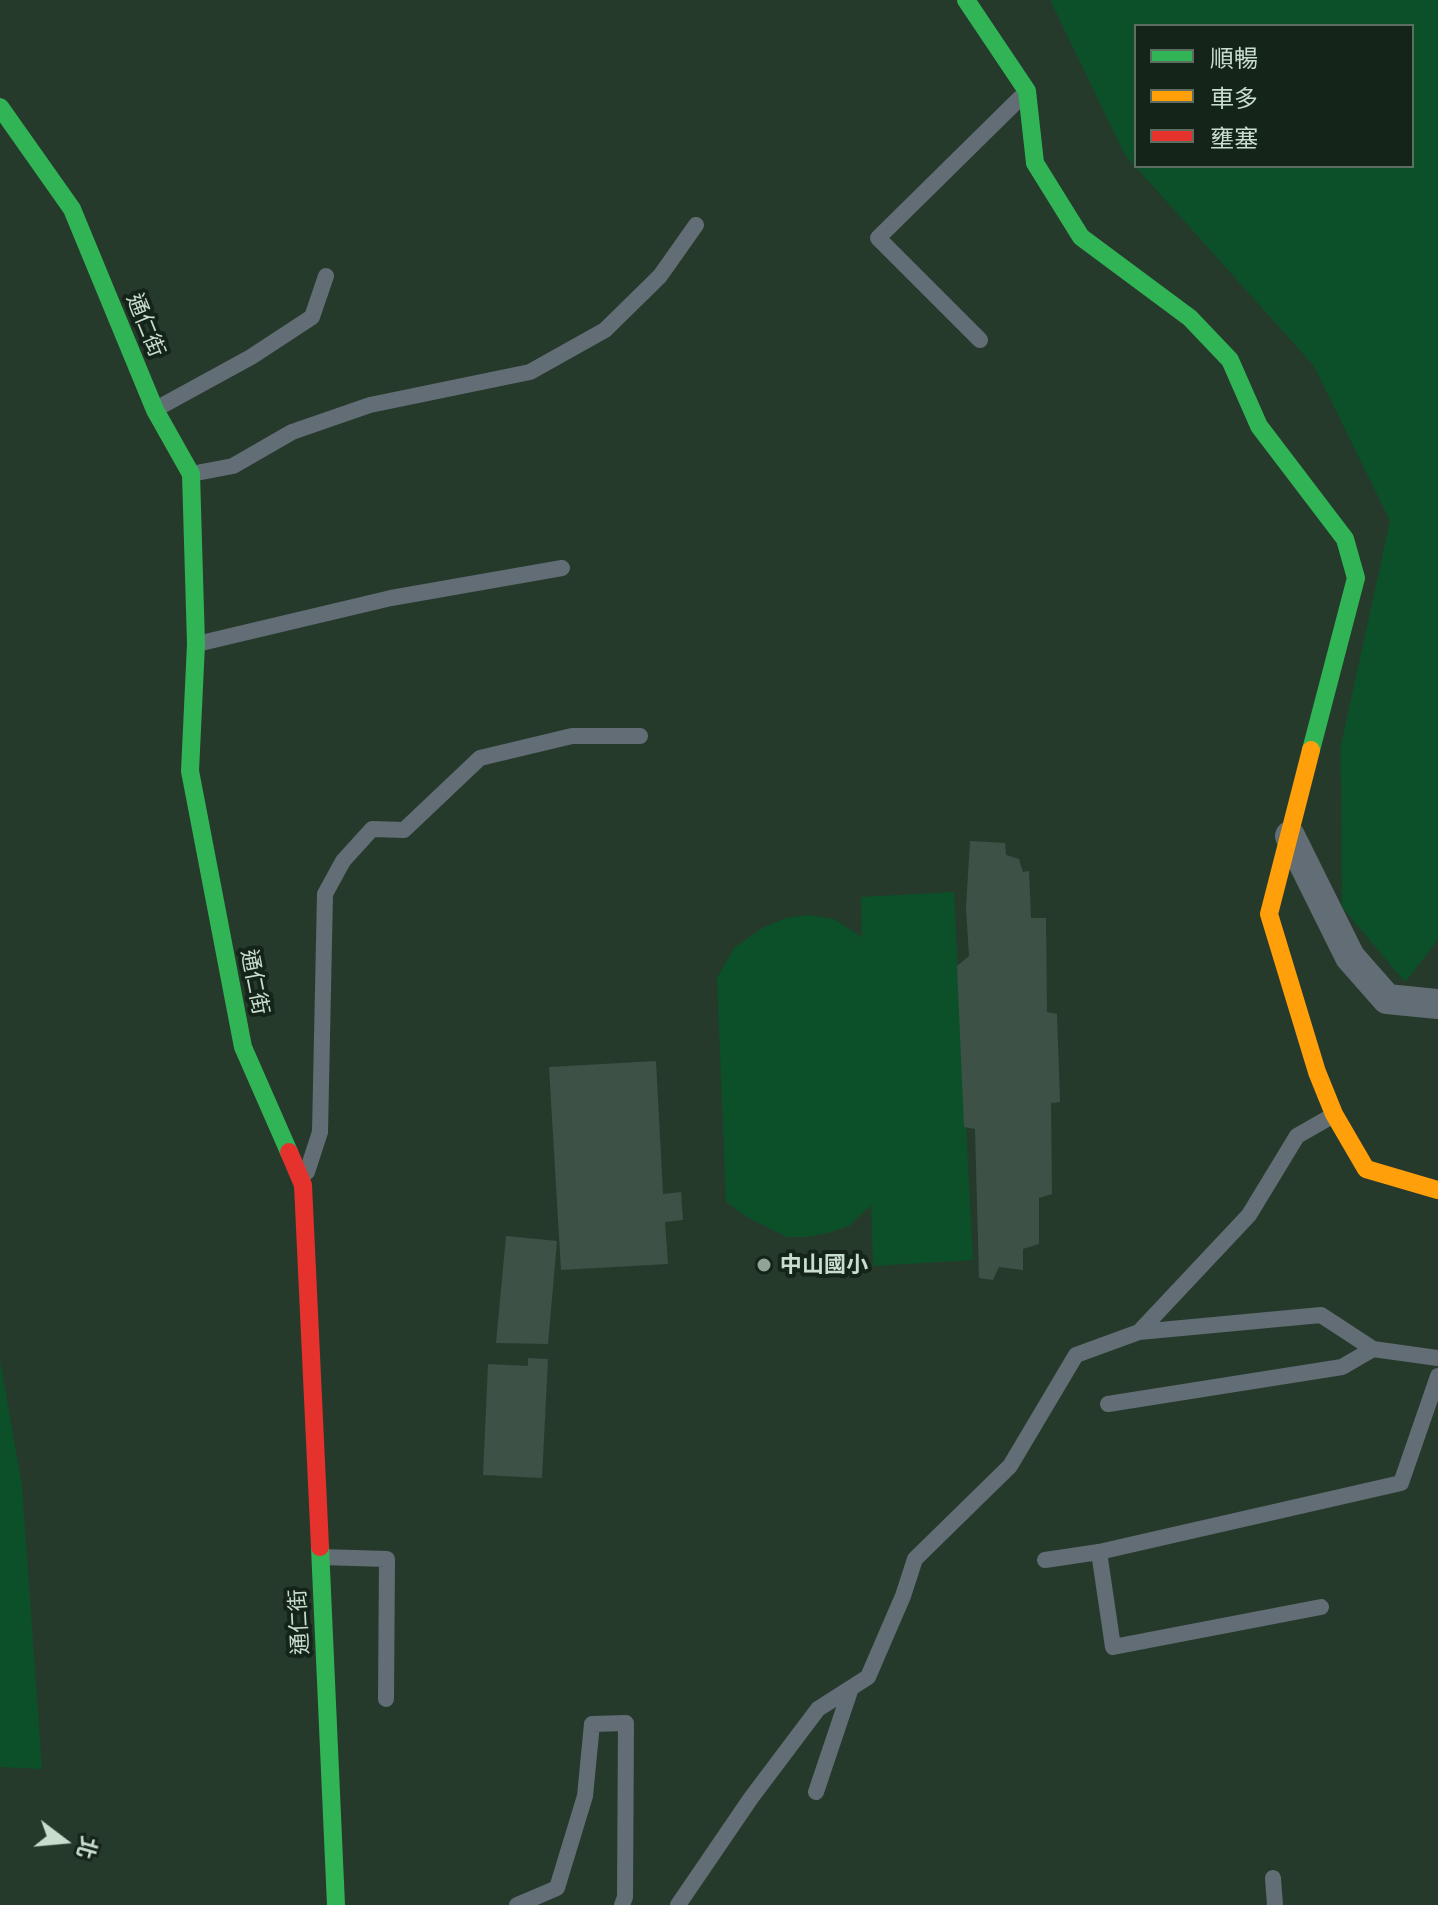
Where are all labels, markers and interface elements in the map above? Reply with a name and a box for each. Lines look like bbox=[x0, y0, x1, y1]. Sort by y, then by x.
legend bbox=[1134, 24, 1414, 168]
text: 順暢 bbox=[1210, 43, 1258, 72]
text: 車多 bbox=[1210, 83, 1258, 112]
text: 壅塞 bbox=[1210, 123, 1258, 152]
street label: 通仁街 bbox=[121, 289, 171, 361]
street label: 通仁街 bbox=[236, 947, 274, 1017]
place label: 中山國小 bbox=[780, 1252, 868, 1278]
marker: 中山國小 bbox=[755, 1256, 773, 1274]
street label: 通仁街 bbox=[284, 1588, 314, 1656]
north arrow bbox=[24, 1801, 104, 1881]
text: 北 bbox=[72, 1833, 104, 1862]

